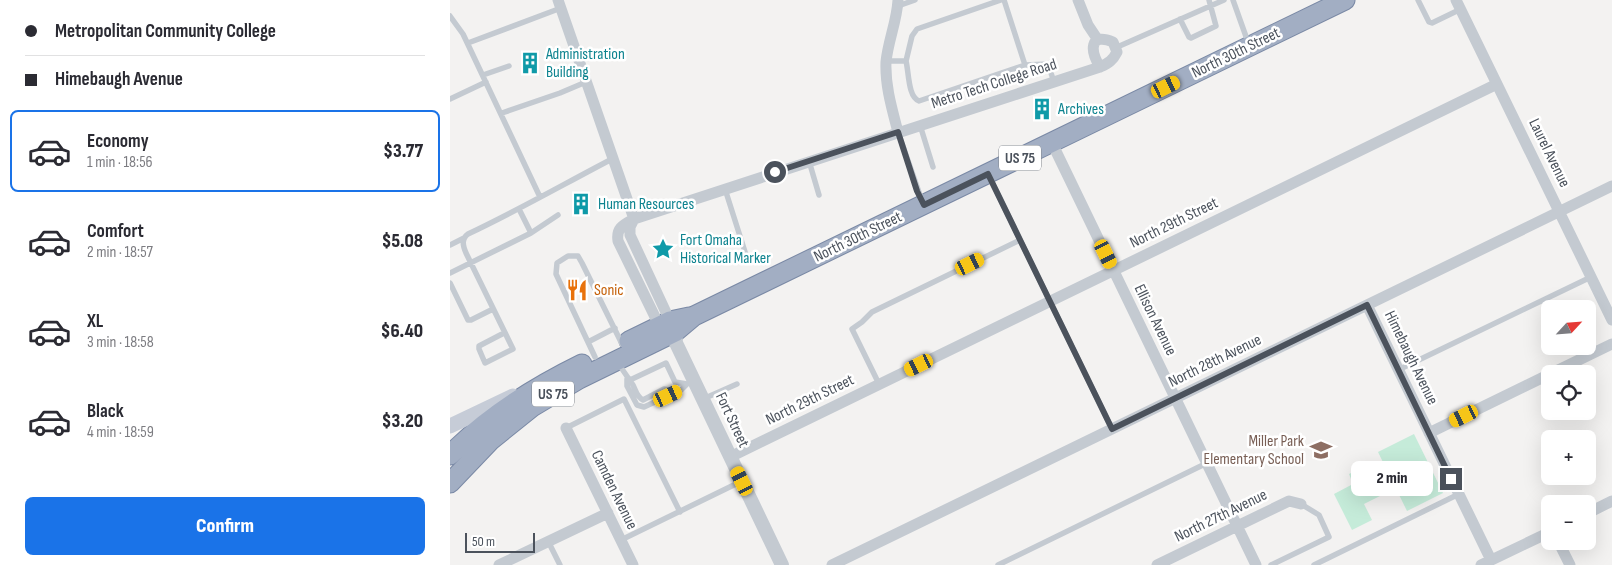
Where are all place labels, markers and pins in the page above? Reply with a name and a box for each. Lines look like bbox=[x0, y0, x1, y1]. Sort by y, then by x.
place label: Administration Building bbox=[545, 45, 625, 82]
building icon: Administration Building bbox=[517, 50, 543, 76]
building icon: Archives bbox=[1029, 96, 1055, 122]
place label: Archives bbox=[1057, 100, 1104, 119]
building icon: Human Resources bbox=[568, 191, 594, 217]
place label: Human Resources bbox=[598, 195, 694, 214]
place label: Fort Omaha Historical Marker bbox=[680, 231, 771, 268]
place icon: Fort Omaha Historical Marker bbox=[650, 236, 676, 262]
restaurant icon: Sonic bbox=[564, 277, 590, 303]
place label: Sonic bbox=[594, 281, 624, 300]
place label: Miller Park Elementary School bbox=[1204, 432, 1304, 469]
school or university icon: Miller Park Elementary School bbox=[1308, 437, 1334, 463]

